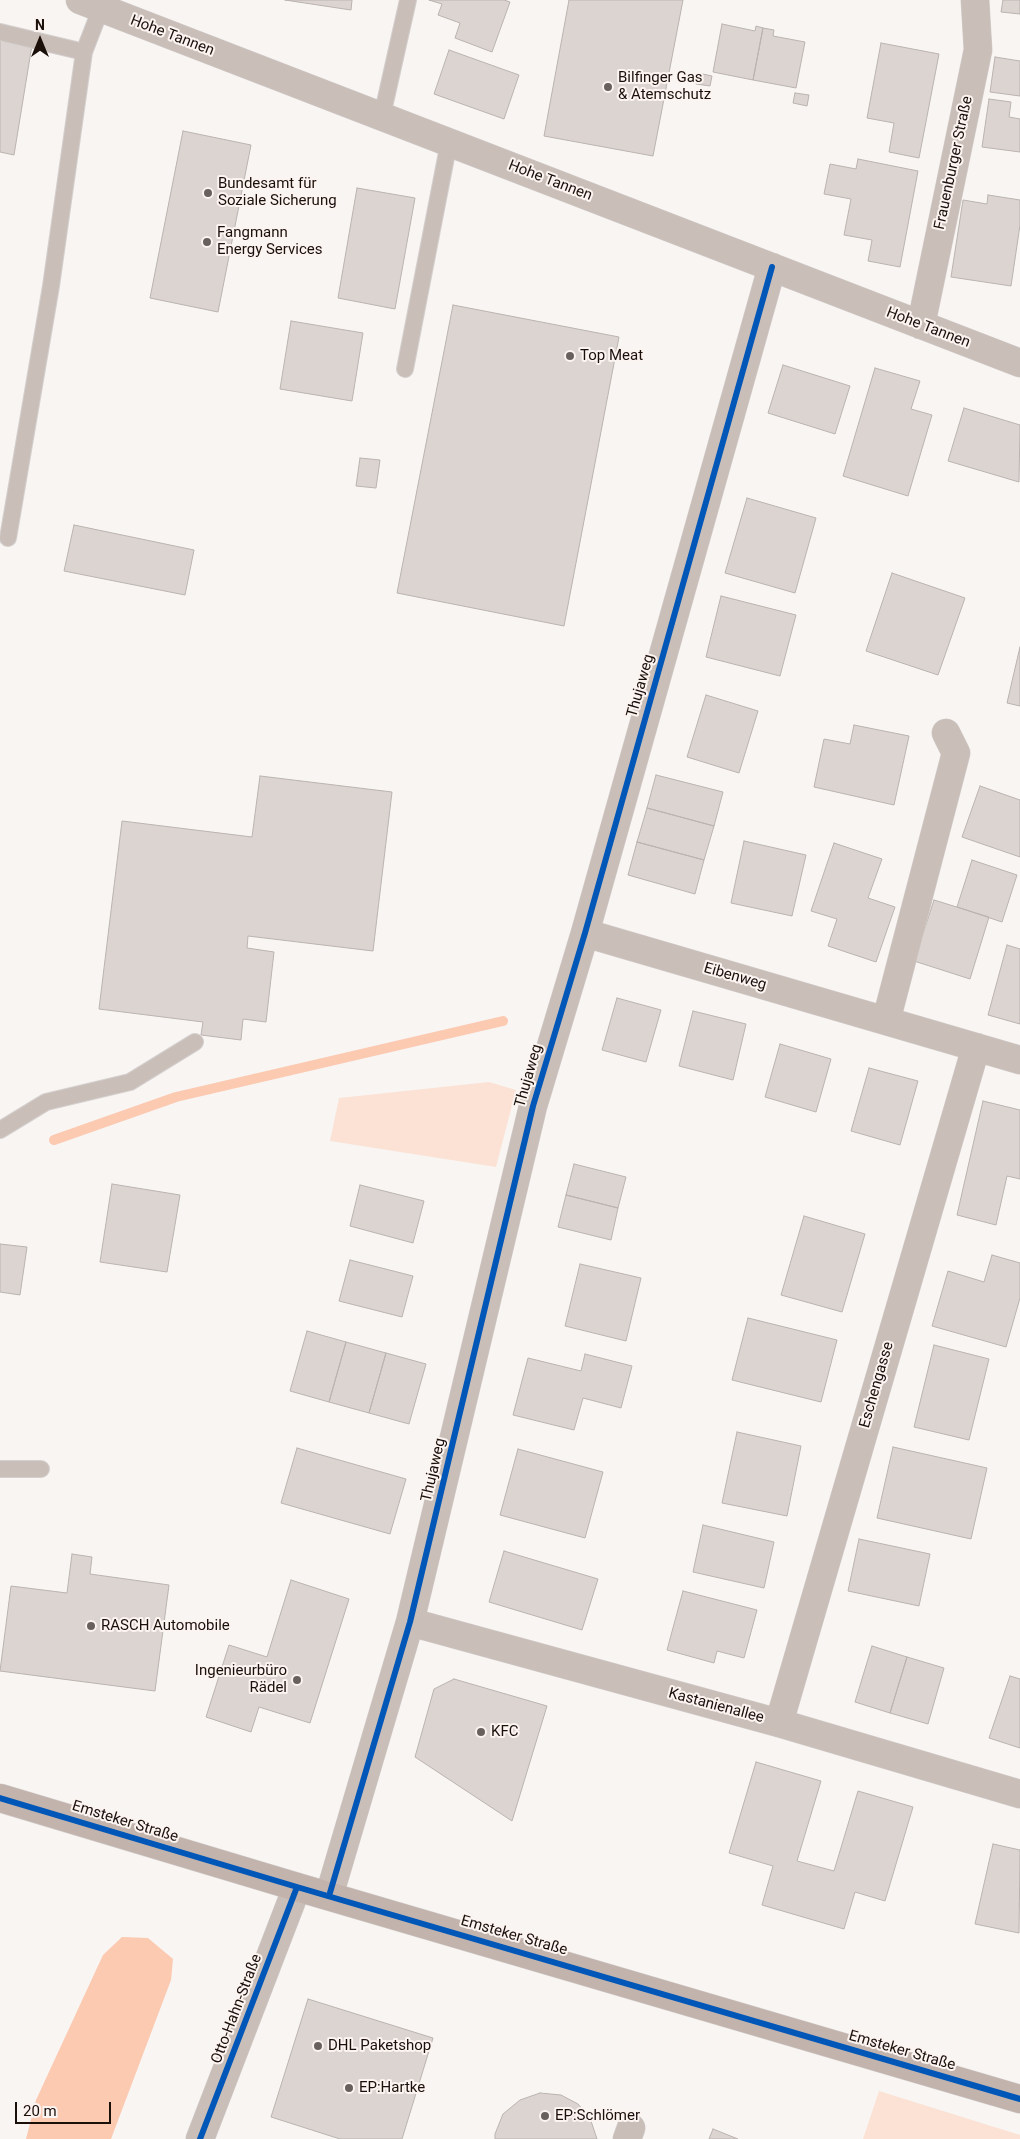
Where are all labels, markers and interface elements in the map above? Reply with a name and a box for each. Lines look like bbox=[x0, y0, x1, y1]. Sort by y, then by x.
street label: Hohe Tannen bbox=[128, 12, 216, 60]
north arrow bbox=[15, 15, 65, 65]
text: N bbox=[35, 17, 45, 33]
place label: Bilfinger Gas & Atemschutz bbox=[618, 69, 711, 104]
marker: Bilfinger Gas & Atemschutz bbox=[602, 81, 614, 93]
street label: Frauenburger Straße bbox=[931, 95, 977, 231]
street label: Hohe Tannen bbox=[506, 157, 594, 205]
place label: Bundesamt für Soziale Sicherung bbox=[218, 175, 337, 210]
marker: Bundesamt für Soziale Sicherung bbox=[202, 187, 214, 199]
place label: Fangmann Energy Services bbox=[217, 224, 322, 259]
marker: Fangmann Energy Services bbox=[201, 236, 213, 248]
street label: Hohe Tannen bbox=[884, 304, 972, 352]
place label: Top Meat bbox=[580, 347, 643, 365]
marker: Top Meat bbox=[564, 350, 576, 362]
street label: Thujaweg bbox=[623, 652, 659, 720]
street label: Eibenweg bbox=[702, 959, 768, 995]
street label: Thujaweg bbox=[511, 1042, 547, 1110]
street label: Eschengasse bbox=[856, 1340, 898, 1430]
street label: Thujaweg bbox=[418, 1436, 450, 1504]
place label: RASCH Automobile bbox=[101, 1617, 230, 1635]
marker: RASCH Automobile bbox=[85, 1620, 97, 1632]
place label: Ingenieurbüro Rädel bbox=[195, 1662, 287, 1697]
marker: Ingenieurbüro Rädel bbox=[291, 1674, 303, 1686]
street label: Kastanienallee bbox=[666, 1685, 766, 1727]
place label: KFC bbox=[491, 1723, 518, 1741]
marker: KFC bbox=[475, 1726, 487, 1738]
street label: Emsteker Straße bbox=[70, 1797, 180, 1847]
street label: Emsteker Straße bbox=[459, 1912, 569, 1960]
street label: Otto-Hahn-Straße bbox=[208, 1952, 266, 2066]
street label: Emsteker Straße bbox=[847, 2027, 957, 2075]
place label: DHL Paketshop bbox=[328, 2037, 431, 2055]
marker: DHL Paketshop bbox=[312, 2040, 324, 2052]
place label: EP:Hartke bbox=[359, 2079, 425, 2097]
marker: EP:Hartke bbox=[343, 2082, 355, 2094]
scale bar bbox=[18, 2092, 114, 2124]
text: 20 m bbox=[23, 2102, 57, 2120]
place label: EP:Schlömer bbox=[555, 2107, 640, 2125]
marker: EP:Schlömer bbox=[539, 2110, 551, 2122]

